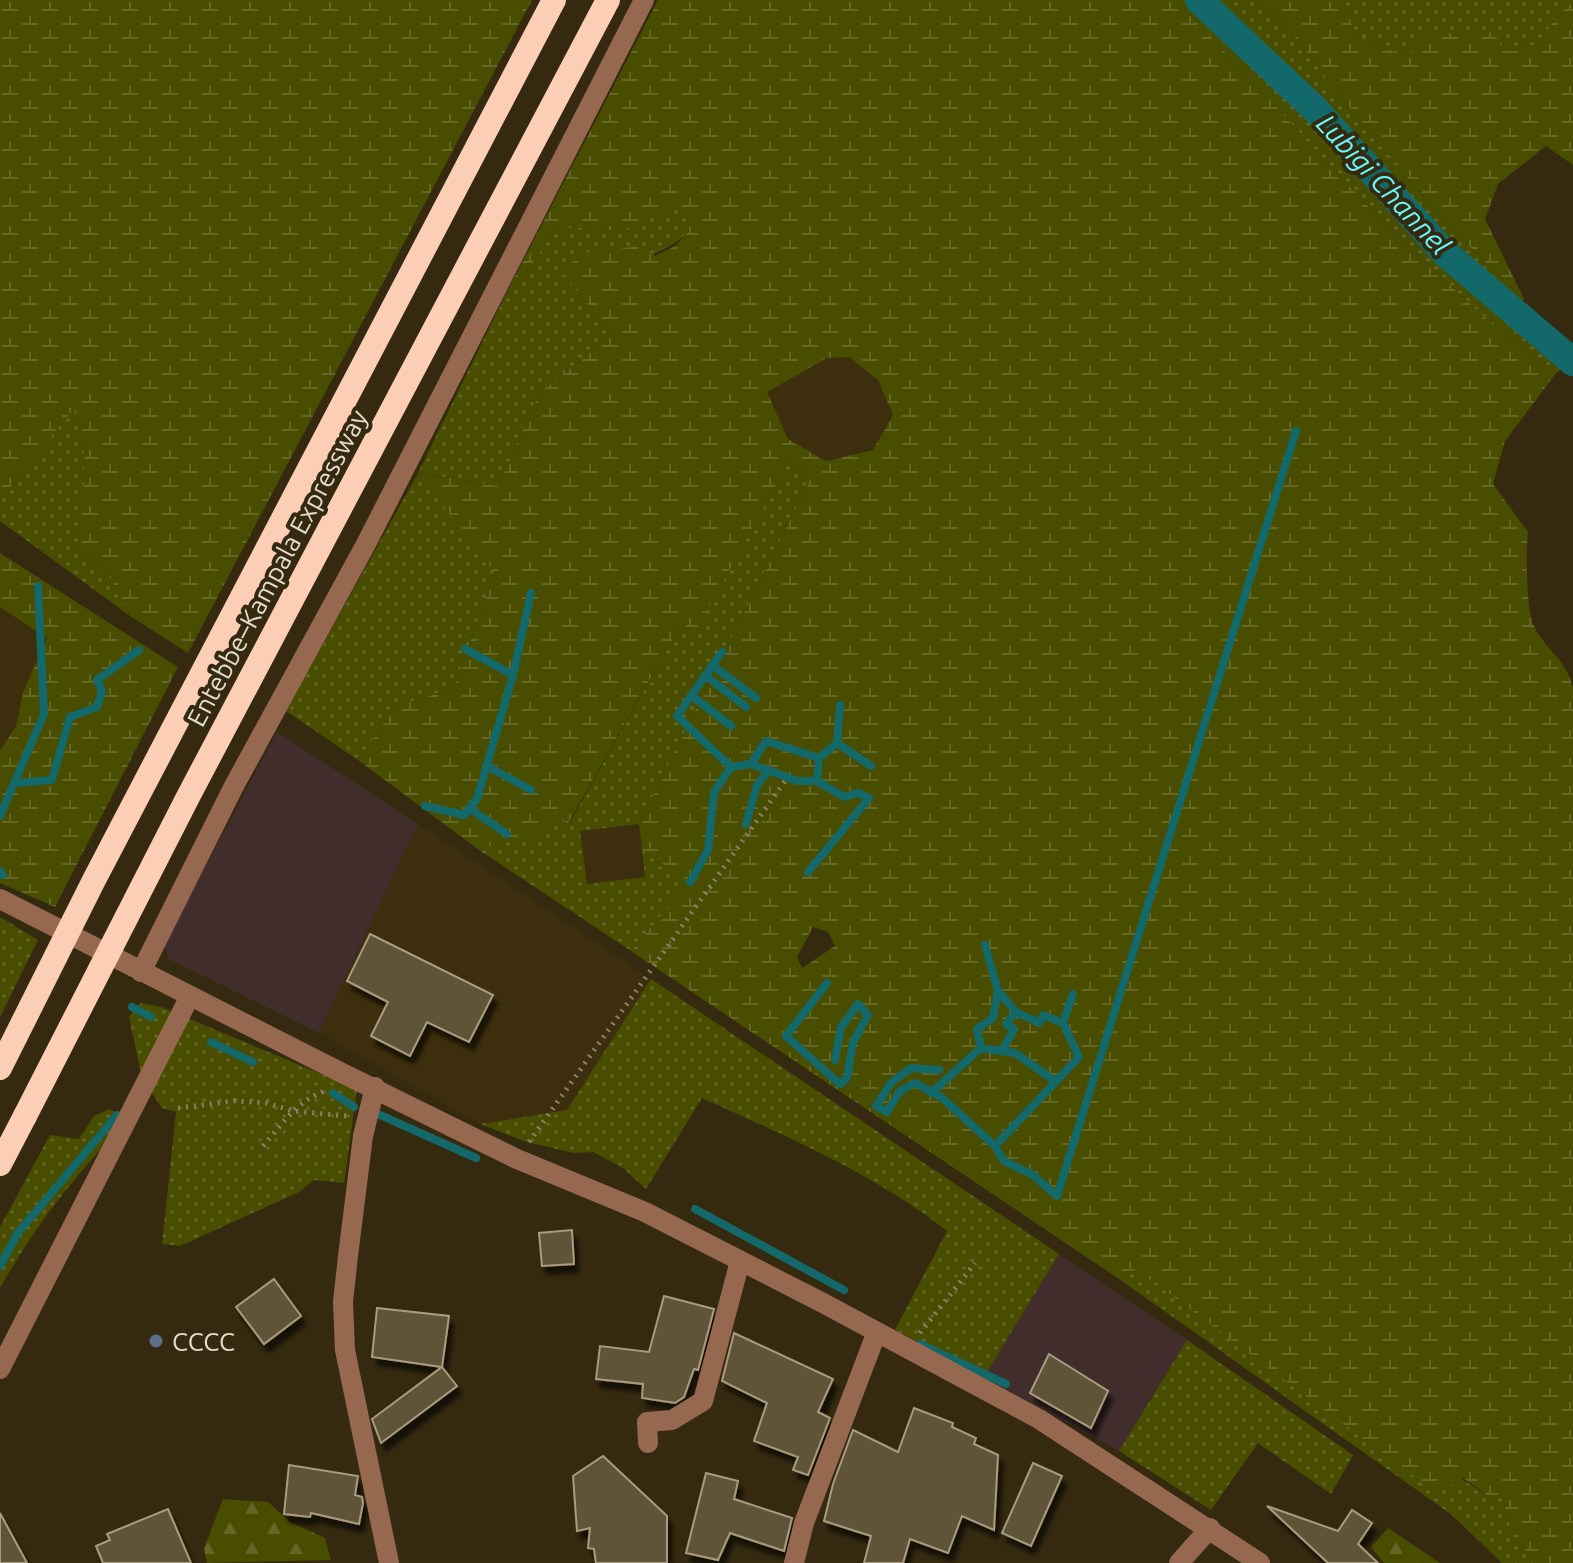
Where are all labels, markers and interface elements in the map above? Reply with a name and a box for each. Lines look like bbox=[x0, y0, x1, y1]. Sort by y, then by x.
water label: Lubigi Channel bbox=[1311, 107, 1457, 261]
street label: Entebbe–Kampala Expressway bbox=[181, 405, 373, 731]
place label: CCCC bbox=[172, 1327, 235, 1356]
marker: CCCC bbox=[147, 1332, 165, 1350]

